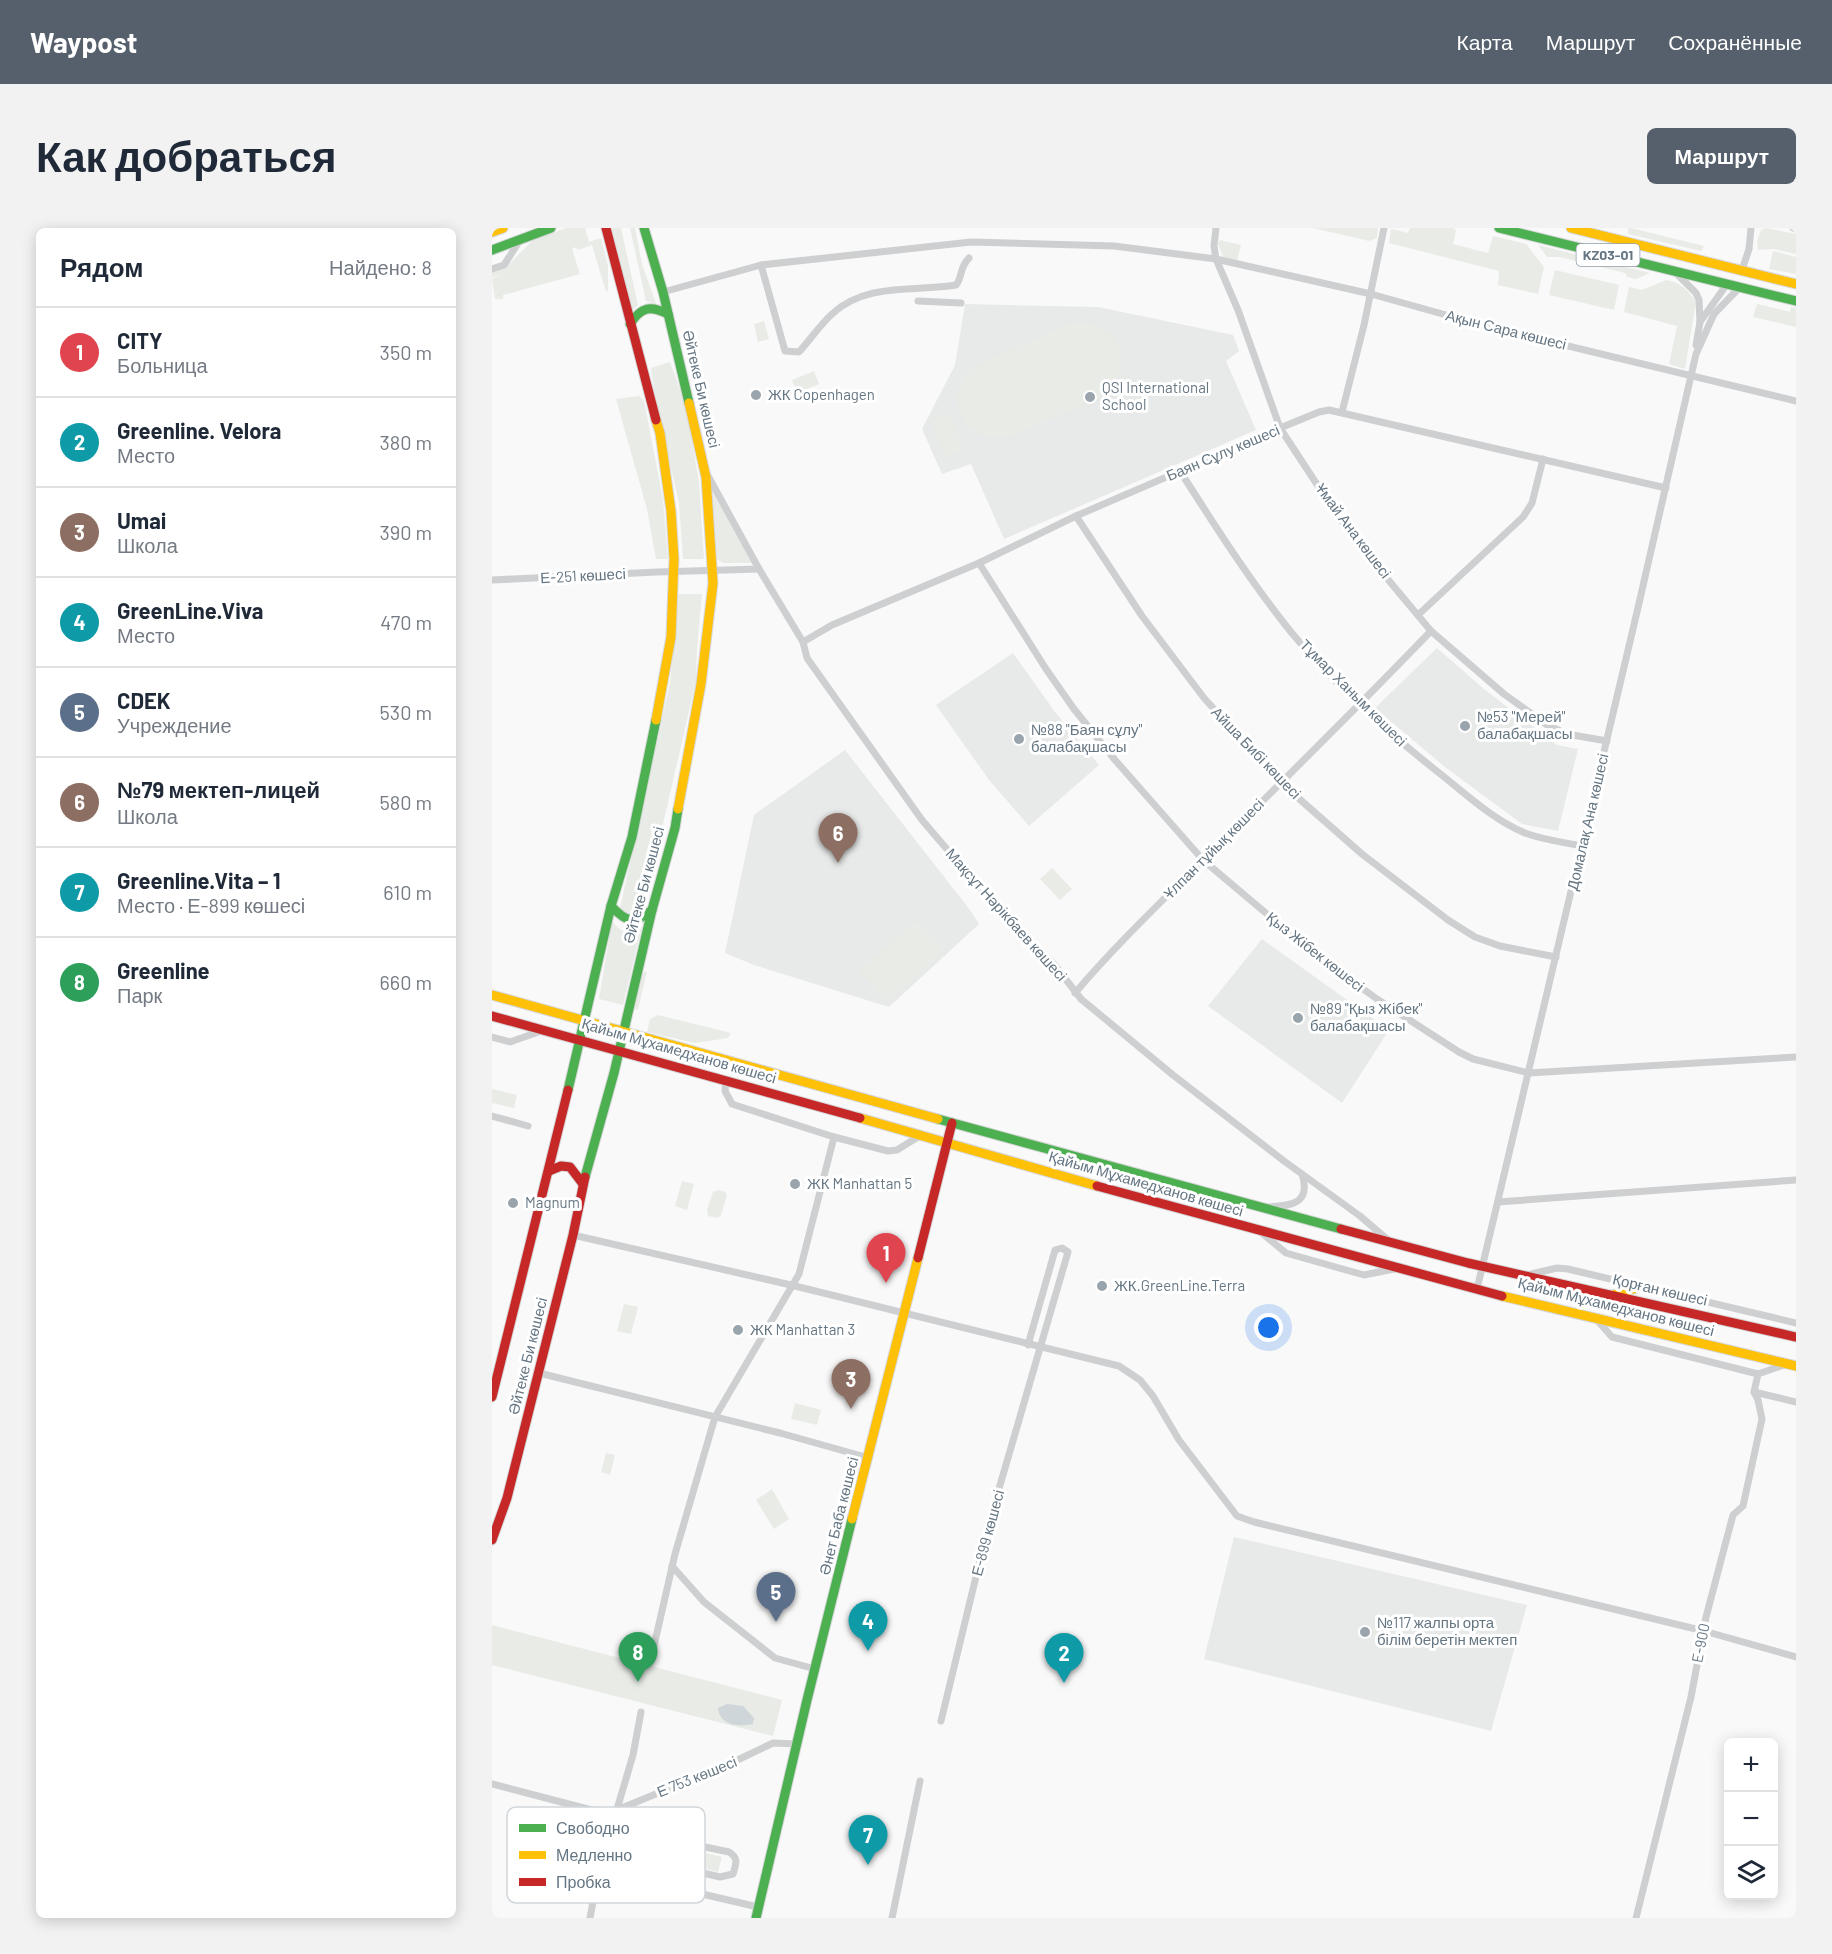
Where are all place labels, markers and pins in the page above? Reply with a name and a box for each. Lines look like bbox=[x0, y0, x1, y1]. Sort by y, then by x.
place label: QSI International School bbox=[1102, 378, 1209, 413]
place label: ЖК Copenhagen bbox=[768, 385, 875, 403]
marker: ЖК Copenhagen bbox=[749, 388, 763, 402]
marker: QSI International School bbox=[1083, 390, 1097, 404]
place label: №53 "Мерей" балабақшасы bbox=[1477, 707, 1573, 742]
marker: №53 "Мерей" балабақшасы bbox=[1458, 719, 1472, 733]
place label: №88 "Баян сұлу" балабақшасы bbox=[1031, 720, 1143, 755]
marker: №88 "Баян сұлу" балабақшасы bbox=[1012, 732, 1026, 746]
pin: 6 bbox=[818, 814, 858, 863]
place label: №89 "Қыз Жібек" балабақшасы bbox=[1310, 999, 1423, 1034]
marker: №89 "Қыз Жібек" балабақшасы bbox=[1291, 1011, 1305, 1025]
place label: ЖК Manhattan 5 bbox=[807, 1174, 912, 1192]
marker: ЖК Manhattan 5 bbox=[788, 1177, 802, 1191]
place label: Magnum bbox=[525, 1193, 580, 1211]
marker: Magnum bbox=[506, 1196, 520, 1210]
pin: 1 bbox=[866, 1234, 906, 1283]
place label: ЖК.GreenLine.Terra bbox=[1114, 1276, 1245, 1294]
marker: ЖК.GreenLine.Terra bbox=[1095, 1279, 1109, 1293]
place label: ЖК Manhattan 3 bbox=[750, 1320, 855, 1338]
marker: ЖК Manhattan 3 bbox=[731, 1323, 745, 1337]
pin: 3 bbox=[832, 1360, 870, 1409]
pin: 5 bbox=[756, 1572, 796, 1622]
pin: 4 bbox=[848, 1602, 887, 1651]
place label: №117 жалпы орта білім беретін мектеп bbox=[1377, 1613, 1517, 1648]
marker: №117 жалпы орта білім беретін мектеп bbox=[1358, 1625, 1372, 1639]
pin: 8 bbox=[618, 1632, 658, 1682]
pin: 2 bbox=[1044, 1634, 1084, 1683]
pin: 7 bbox=[848, 1816, 887, 1865]

